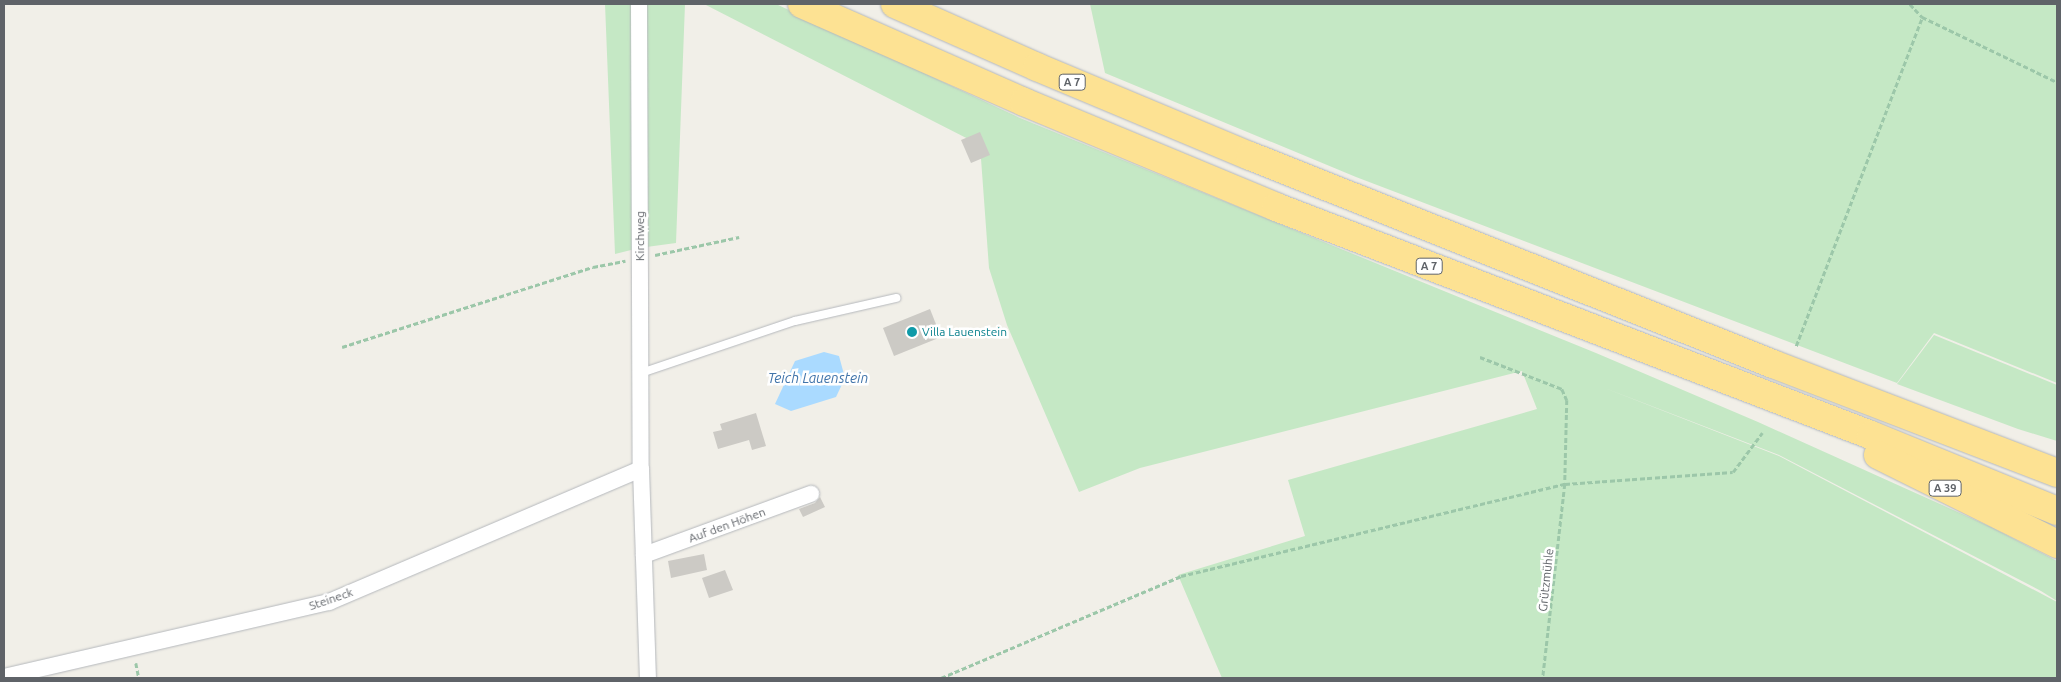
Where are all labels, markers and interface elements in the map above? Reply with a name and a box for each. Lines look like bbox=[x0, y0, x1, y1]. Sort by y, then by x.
road number: A 7 bbox=[1058, 74, 1086, 90]
street label: Kirchweg bbox=[633, 211, 647, 261]
road number: A 7 bbox=[1415, 258, 1443, 274]
place label: Villa Lauenstein bbox=[922, 325, 1007, 339]
marker: Villa Lauenstein bbox=[906, 326, 918, 338]
water label: Teich Lauenstein bbox=[768, 370, 868, 386]
road number: A 39 bbox=[1928, 479, 1962, 496]
street label: Auf den Höhen bbox=[687, 504, 767, 546]
street label: Grützmühle bbox=[1536, 548, 1556, 612]
street label: Steineck bbox=[307, 585, 355, 613]

